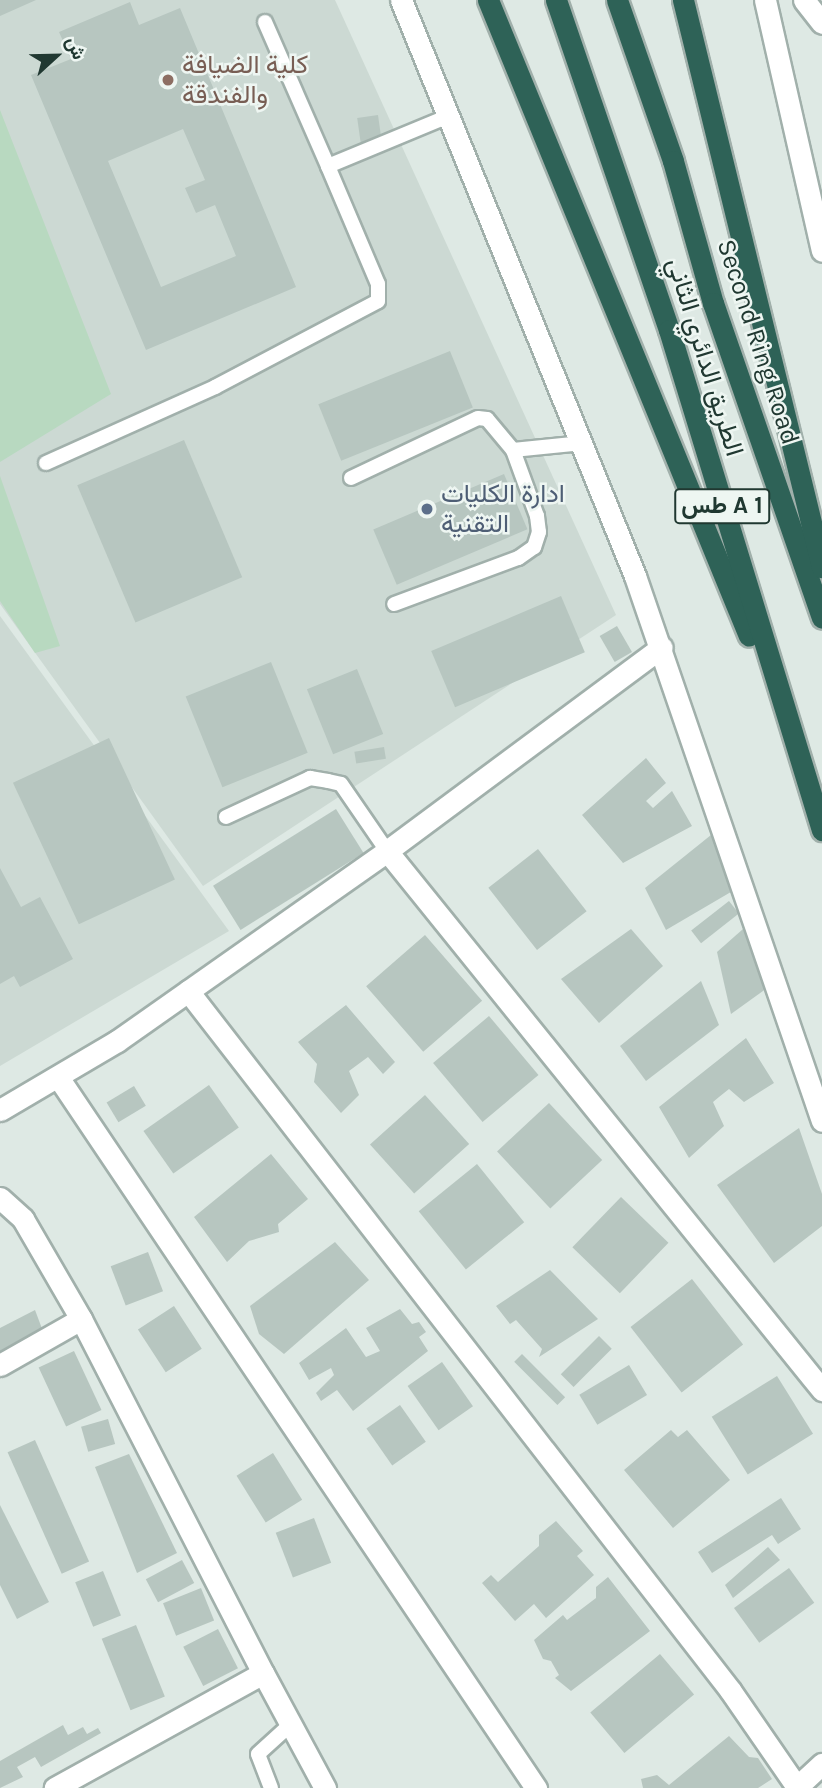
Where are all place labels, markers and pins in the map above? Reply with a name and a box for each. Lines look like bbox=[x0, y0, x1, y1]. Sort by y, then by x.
place label: كلية الضيافة والفندقة bbox=[182, 49, 308, 110]
marker: كلية الضيافة والفندقة bbox=[160, 72, 176, 88]
place label: ادارة الكليات التقنية bbox=[441, 478, 565, 540]
marker: ادارة الكليات التقنية bbox=[419, 501, 435, 517]

